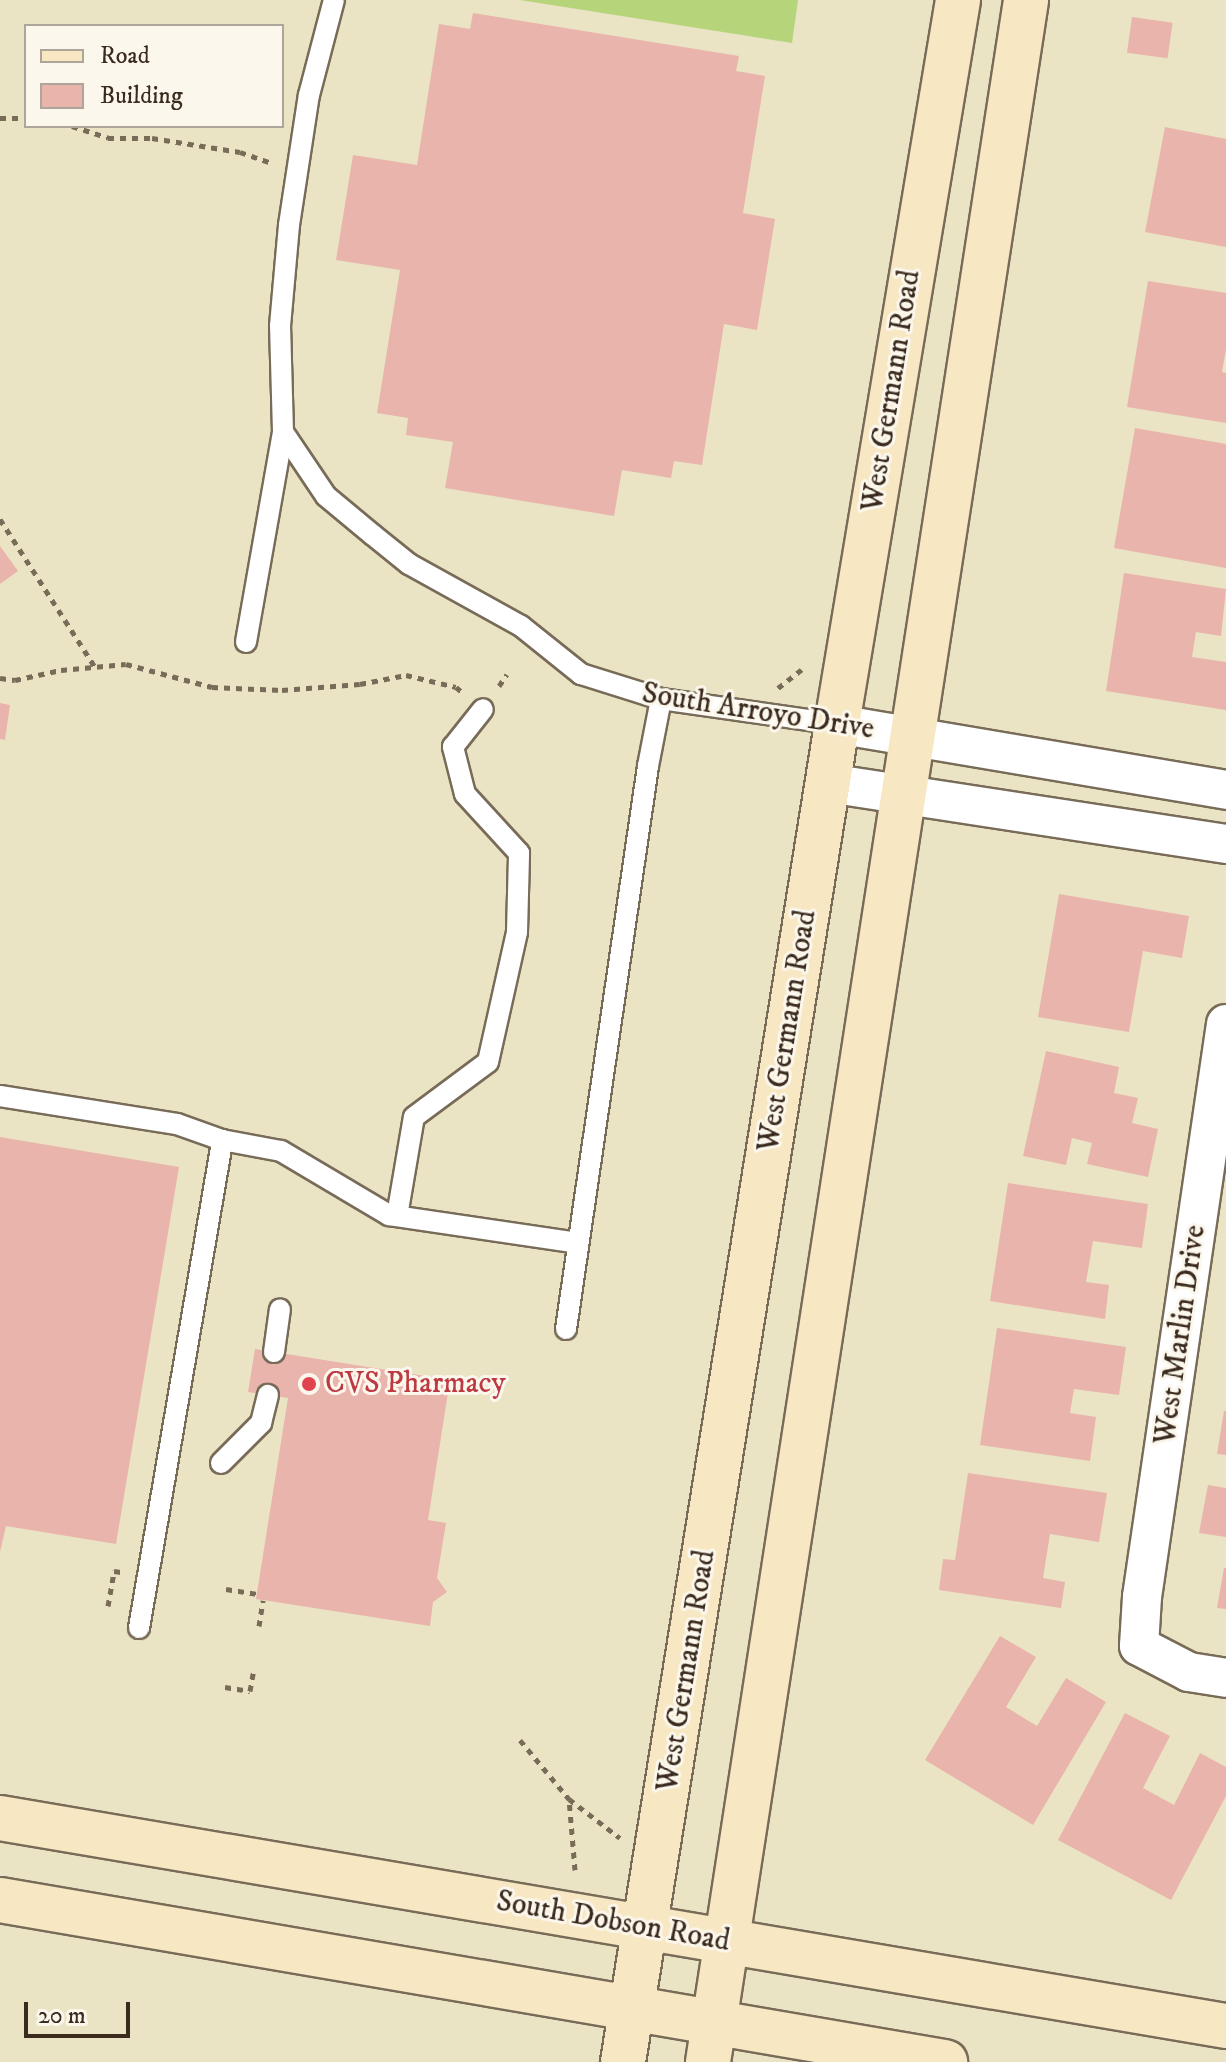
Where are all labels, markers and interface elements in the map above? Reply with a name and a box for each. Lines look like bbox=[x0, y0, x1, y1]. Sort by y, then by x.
legend bbox=[24, 24, 284, 128]
text: Road bbox=[100, 41, 150, 71]
text: Building bbox=[100, 81, 183, 111]
street label: West Germann Road bbox=[855, 268, 929, 514]
street label: South Arroyo Drive bbox=[639, 676, 877, 748]
street label: West Germann Road bbox=[751, 908, 825, 1154]
street label: West Marlin Drive bbox=[1148, 1223, 1214, 1447]
place label: CVS Pharmacy bbox=[325, 1366, 506, 1402]
marker: CVS Pharmacy bbox=[300, 1375, 318, 1393]
street label: West Germann Road bbox=[650, 1548, 724, 1794]
street label: South Dobson Road bbox=[493, 1884, 733, 1960]
scale bar bbox=[28, 1986, 134, 2036]
text: 20 m bbox=[38, 2001, 86, 2031]

